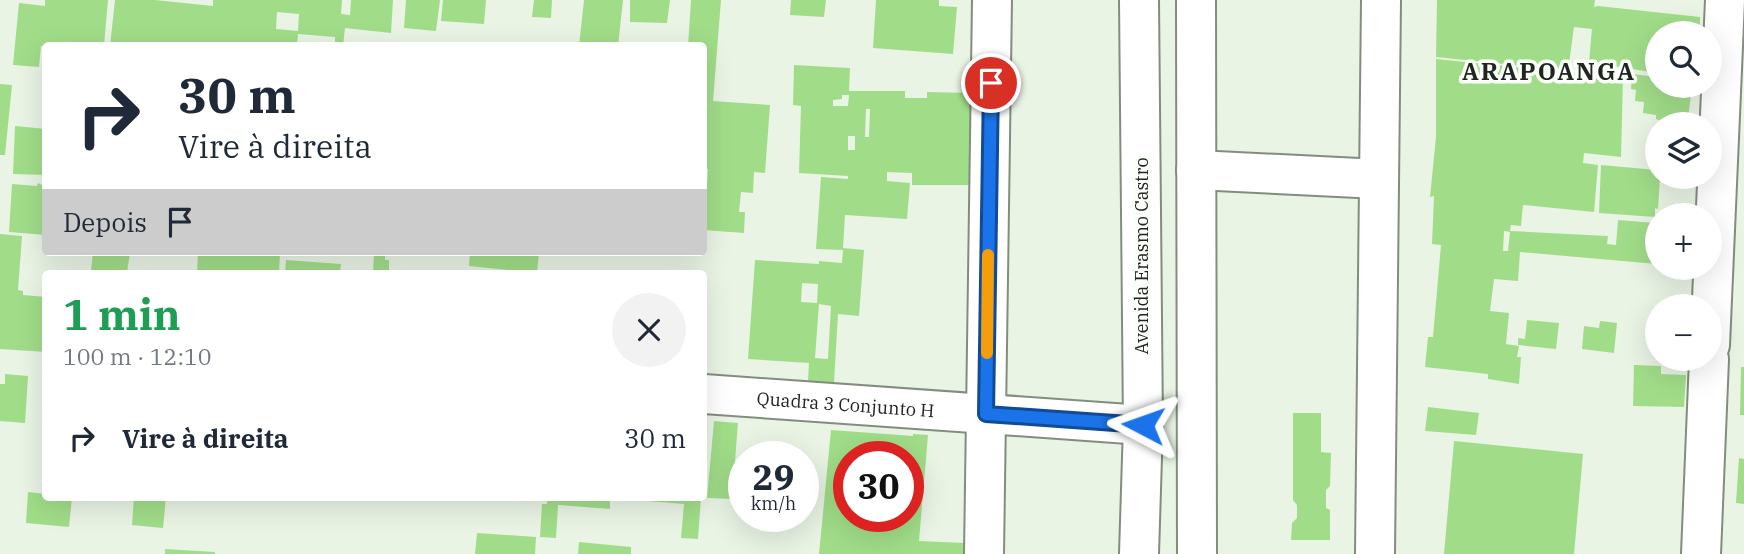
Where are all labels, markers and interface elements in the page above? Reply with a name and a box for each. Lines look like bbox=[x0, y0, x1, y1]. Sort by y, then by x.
map controls bbox=[1645, 21, 1722, 371]
button: search bbox=[1645, 21, 1722, 98]
pin bbox=[961, 53, 1021, 113]
district label: ARAPOANGA bbox=[1462, 55, 1636, 87]
text: 30 m bbox=[178, 63, 296, 126]
icon: arrive bbox=[972, 64, 1010, 102]
icon: right bbox=[63, 70, 154, 161]
button: layers bbox=[1645, 112, 1722, 189]
text: Vire à direita bbox=[178, 125, 372, 167]
street label: Avenida Erasmo Castro bbox=[1130, 157, 1153, 355]
icon: arrive bbox=[161, 203, 199, 241]
button: + bbox=[1645, 203, 1722, 280]
text: Depois bbox=[63, 205, 147, 239]
text: 1 min bbox=[63, 287, 181, 342]
button: close bbox=[612, 293, 686, 367]
button: − bbox=[1645, 294, 1722, 371]
text: 100 m · 12:10 bbox=[63, 341, 212, 371]
street label: Quadra 3 Conjunto H bbox=[756, 386, 935, 422]
position arrow bbox=[1106, 388, 1180, 462]
icon: right bbox=[63, 419, 101, 457]
text: Vire à direita bbox=[122, 421, 289, 455]
text: 30 m bbox=[624, 421, 686, 455]
speed limit sign: 30 bbox=[833, 441, 924, 532]
text: 29 bbox=[752, 454, 795, 500]
text: km/h bbox=[751, 492, 796, 515]

